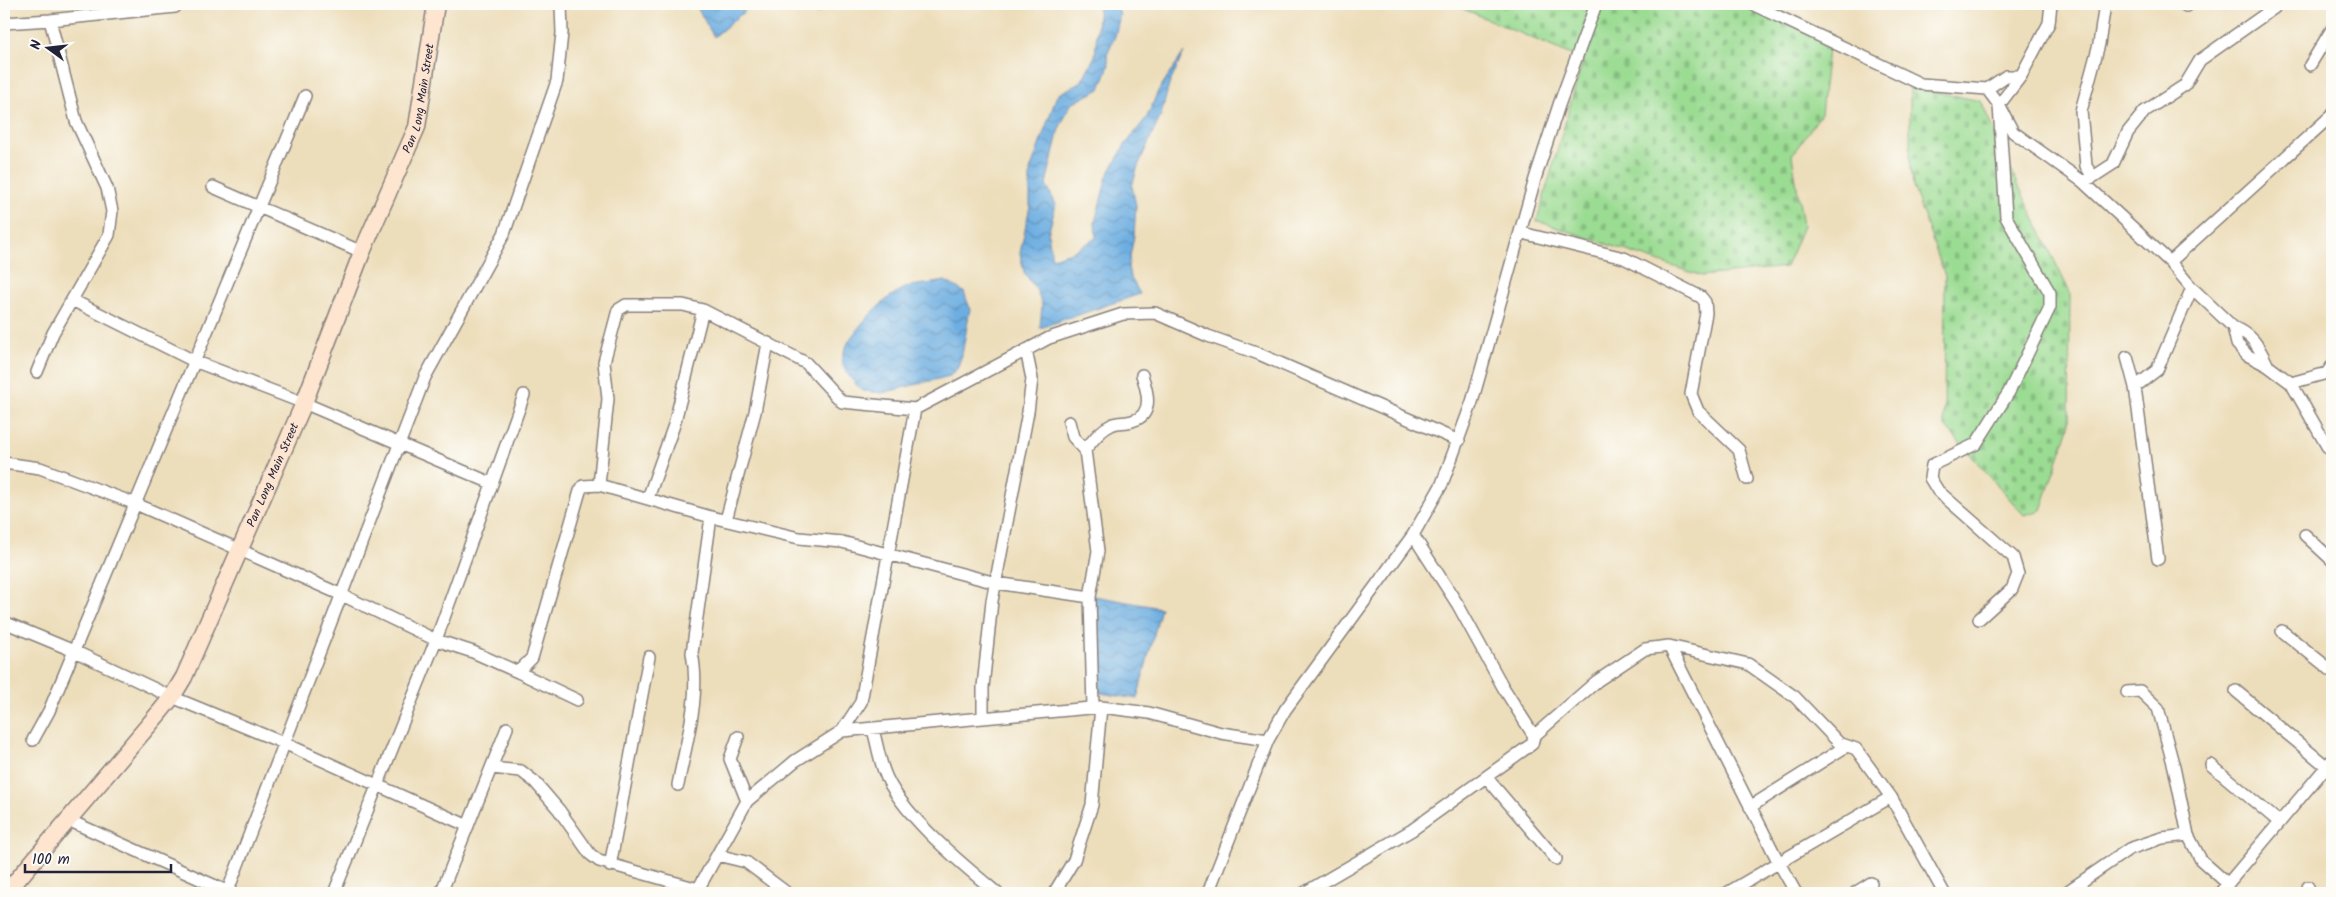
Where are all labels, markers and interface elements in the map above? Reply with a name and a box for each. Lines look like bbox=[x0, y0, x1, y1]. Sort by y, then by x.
north arrow bbox=[22, 22, 72, 72]
text: N bbox=[25, 38, 48, 52]
street label: Pan Long Main Street bbox=[397, 42, 439, 156]
street label: Pan Long Main Street bbox=[241, 419, 304, 530]
scale bar bbox=[25, 842, 171, 874]
text: 100 m bbox=[32, 848, 70, 872]

